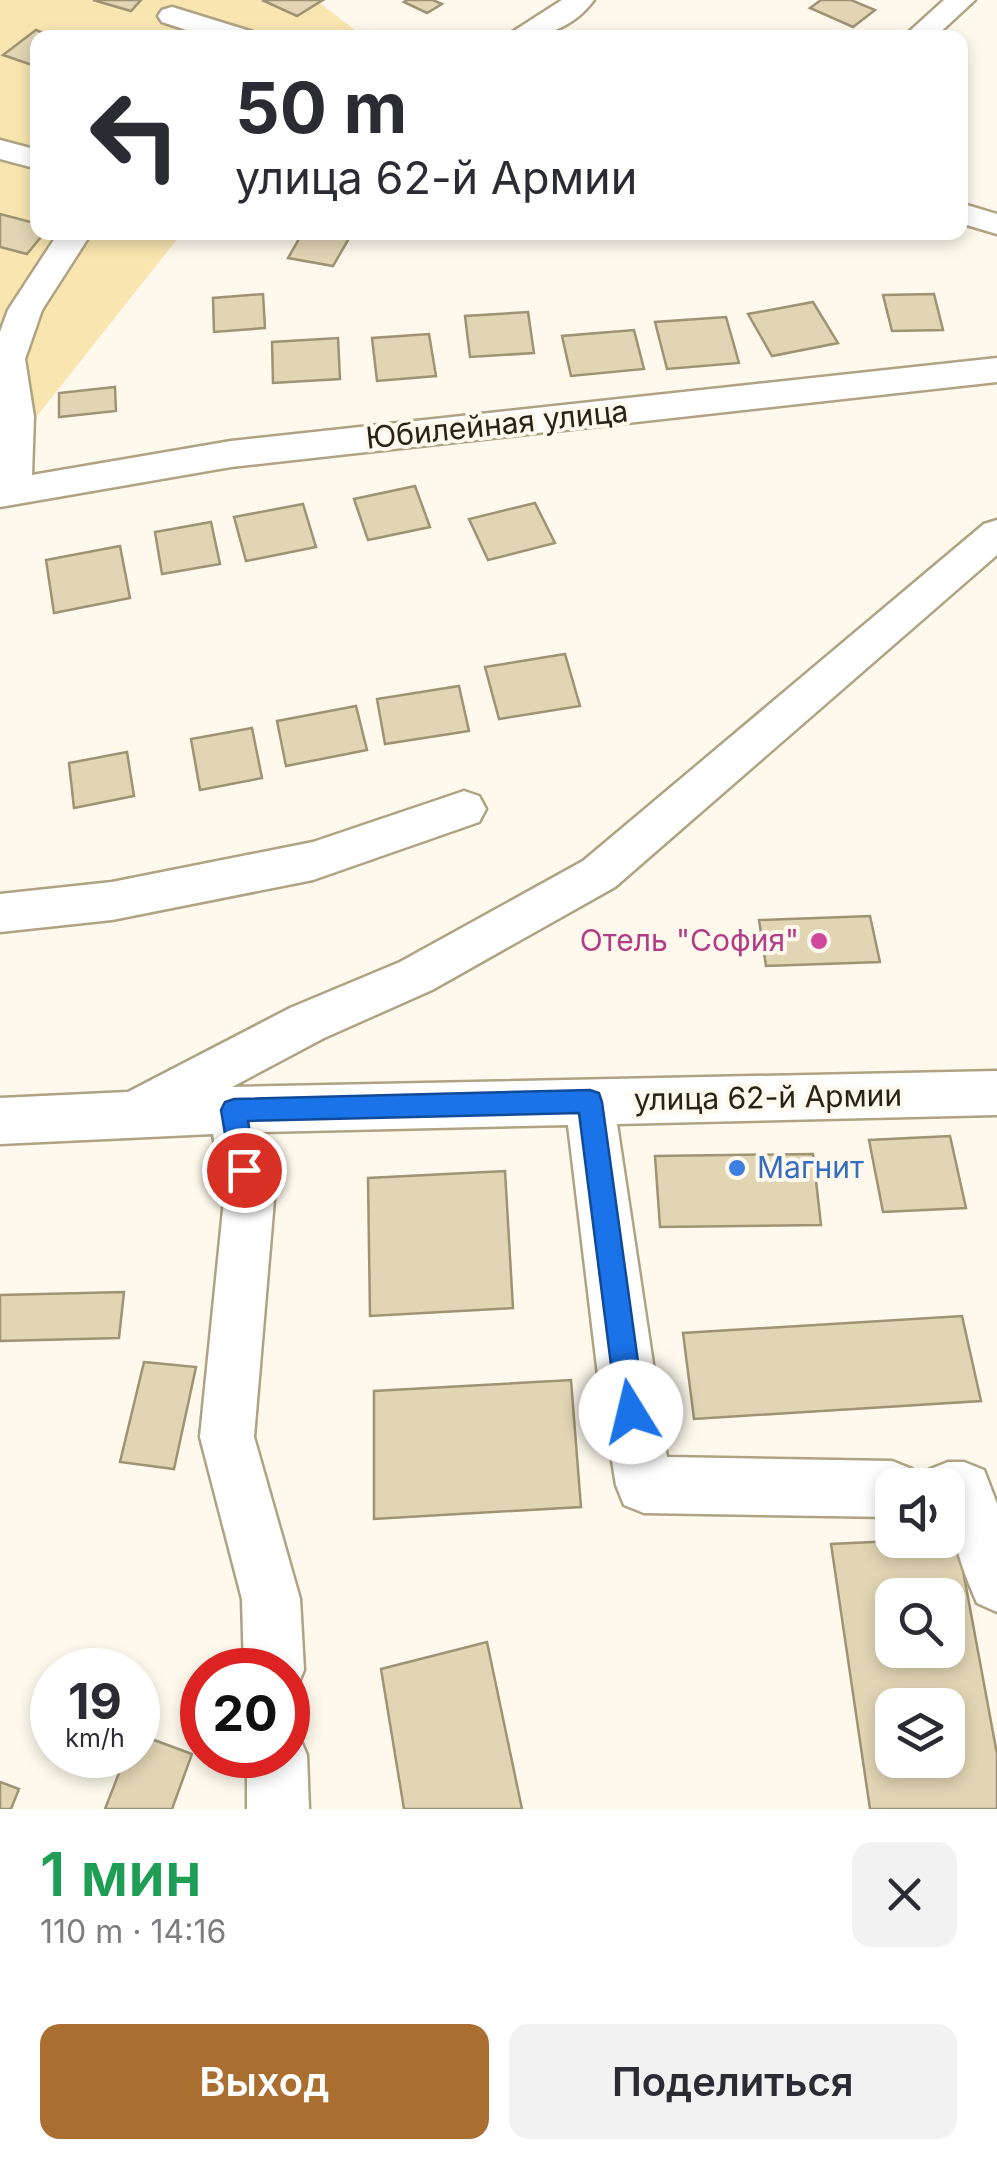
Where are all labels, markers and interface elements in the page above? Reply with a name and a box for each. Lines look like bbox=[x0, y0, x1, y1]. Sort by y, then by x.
text: 50 m bbox=[235, 65, 407, 150]
icon: left bbox=[70, 70, 200, 200]
text: улица 62-й Армии bbox=[235, 150, 637, 205]
street label: Юбилейная улица bbox=[364, 392, 630, 456]
place label: Отель "София" bbox=[580, 922, 799, 958]
marker: Отель "София" bbox=[808, 930, 830, 952]
street label: улица 62-й Армии bbox=[634, 1077, 902, 1117]
pin bbox=[202, 1128, 287, 1213]
icon: arrive bbox=[217, 1143, 272, 1198]
place label: Магнит bbox=[757, 1149, 864, 1185]
marker: Магнит bbox=[726, 1157, 748, 1179]
position arrow bbox=[579, 1360, 683, 1464]
map controls bbox=[875, 1468, 965, 1778]
button: sound bbox=[875, 1468, 965, 1558]
button: search bbox=[875, 1578, 965, 1668]
speed limit sign: 20 bbox=[180, 1648, 310, 1778]
text: 19 bbox=[68, 1671, 122, 1731]
button: layers bbox=[875, 1688, 965, 1778]
text: km/h bbox=[65, 1723, 125, 1753]
text: 1 мин bbox=[40, 1838, 202, 1910]
button: close bbox=[852, 1842, 957, 1947]
text: 110 m · 14:16 bbox=[40, 1912, 226, 1951]
button: Выход bbox=[40, 2024, 489, 2139]
button: Поделиться bbox=[509, 2024, 957, 2139]

